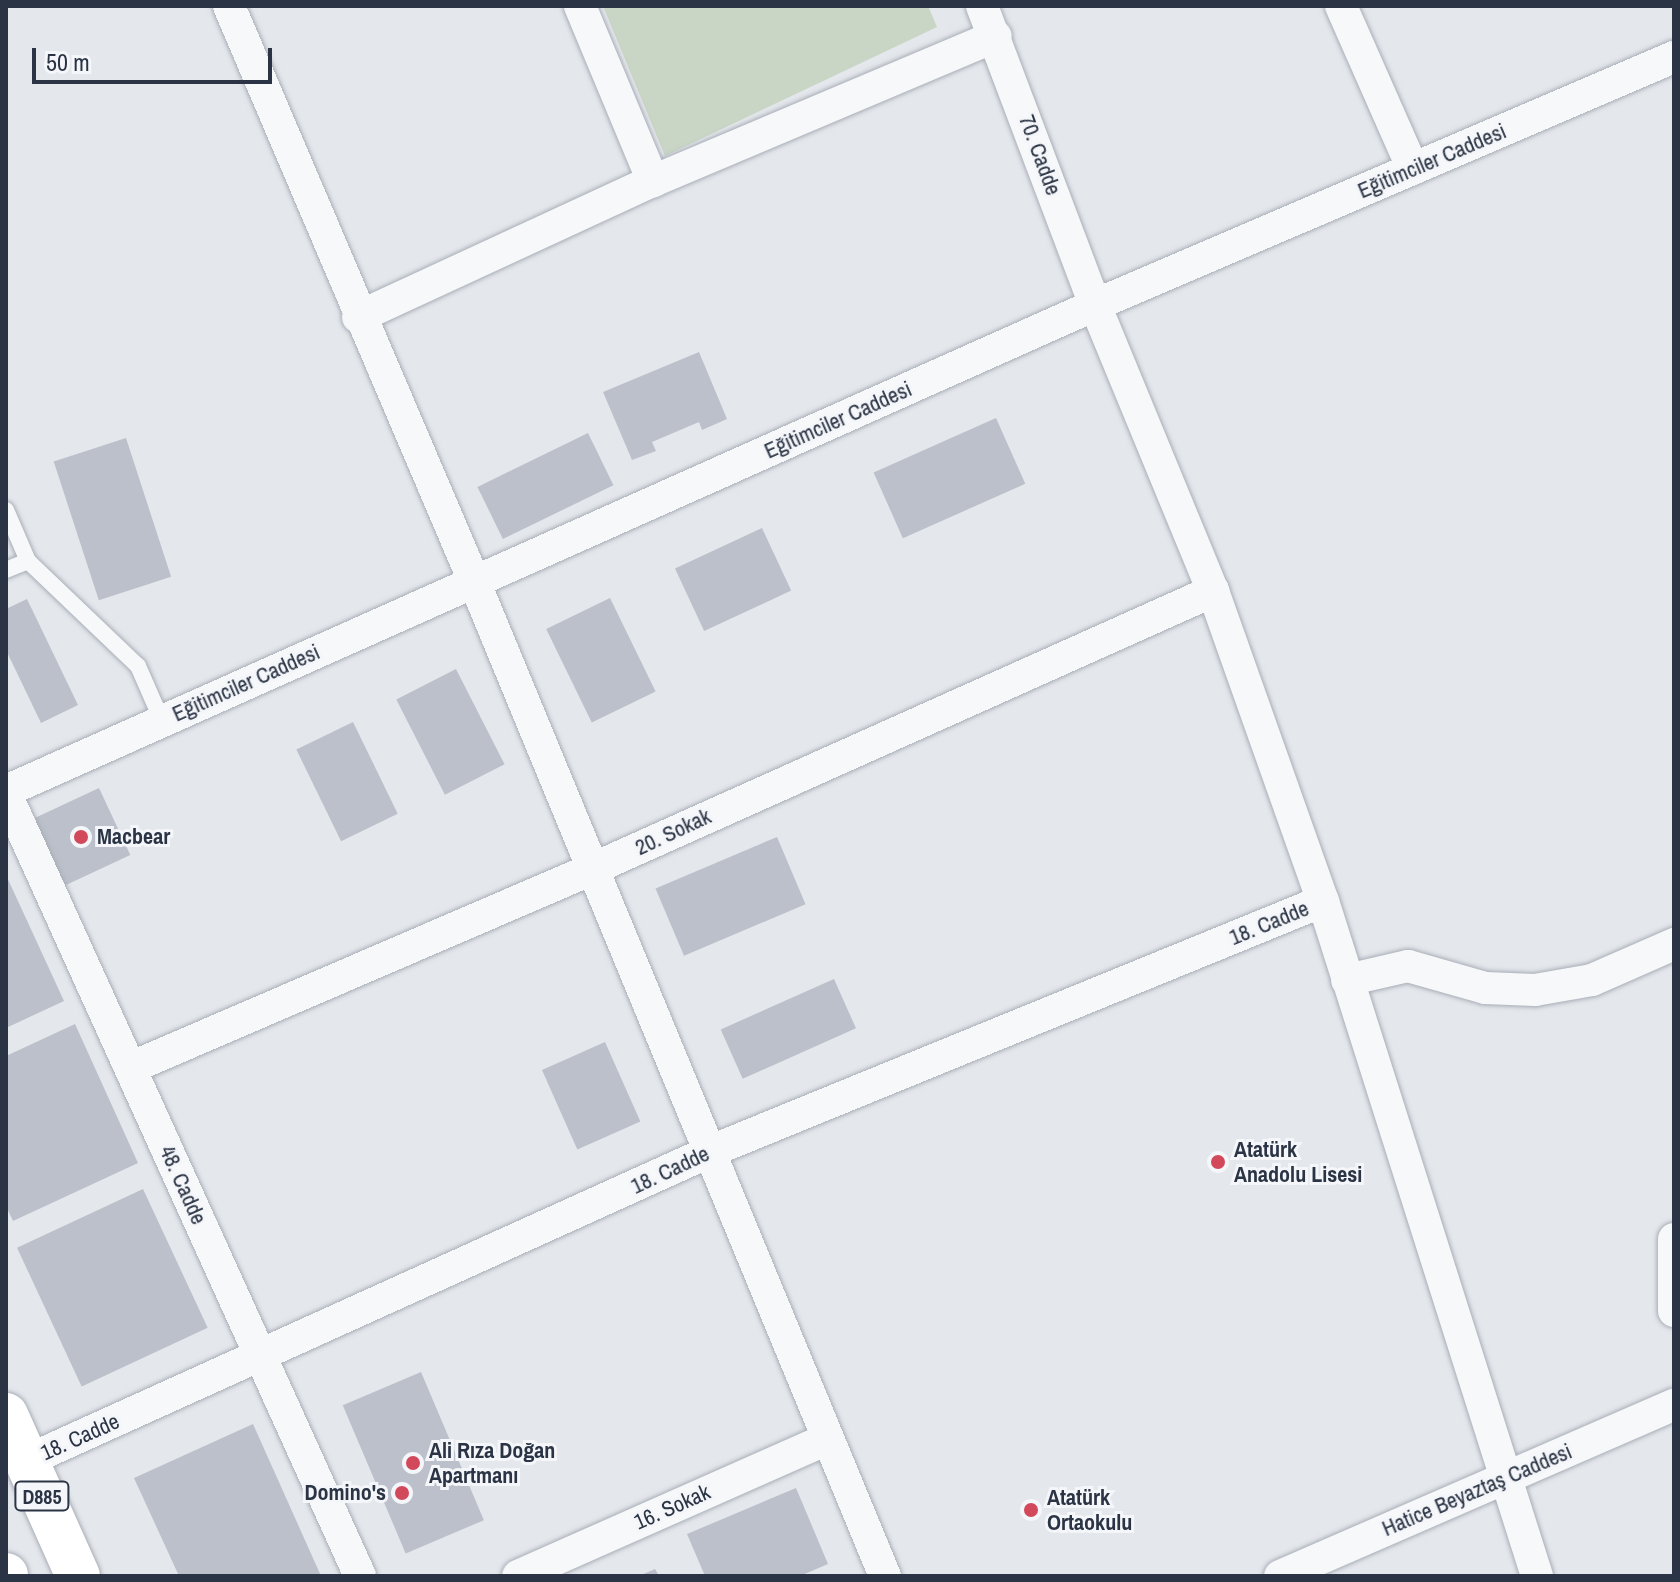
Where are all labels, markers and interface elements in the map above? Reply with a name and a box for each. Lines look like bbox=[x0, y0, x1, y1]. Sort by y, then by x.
scale bar bbox=[36, 32, 276, 82]
text: 50 m bbox=[46, 46, 90, 78]
street label: 70. Cadde bbox=[1013, 111, 1067, 199]
street label: Eğitimciler Caddesi bbox=[1354, 118, 1510, 204]
street label: Eğitimciler Caddesi bbox=[760, 376, 916, 464]
street label: Eğitimciler Caddesi bbox=[168, 639, 324, 727]
street label: 20. Sokak bbox=[631, 803, 715, 861]
place label: Macbear bbox=[97, 824, 170, 850]
marker: Macbear bbox=[72, 828, 90, 846]
street label: 18. Cadde bbox=[1225, 895, 1313, 951]
place label: Atatürk Anadolu Lisesi bbox=[1234, 1136, 1362, 1188]
street label: 18. Cadde bbox=[627, 1140, 713, 1200]
street label: 48. Cadde bbox=[154, 1142, 212, 1228]
marker: Atatürk Anadolu Lisesi bbox=[1209, 1153, 1227, 1171]
street label: 18. Cadde bbox=[37, 1408, 123, 1466]
place label: Ali Rıza Doğan Apartmanı bbox=[429, 1437, 555, 1488]
street label: Hatice Beyaztaş Caddesi bbox=[1378, 1438, 1576, 1542]
marker: Ali Rıza Doğan Apartmanı bbox=[404, 1454, 422, 1472]
street label: 16. Sokak bbox=[630, 1479, 714, 1535]
road number: D885 bbox=[14, 1480, 70, 1512]
place label: Domino's bbox=[305, 1480, 386, 1506]
marker: Domino's bbox=[393, 1484, 411, 1502]
place label: Atatürk Ortaokulu bbox=[1047, 1484, 1132, 1536]
marker: Atatürk Ortaokulu bbox=[1022, 1501, 1040, 1519]

